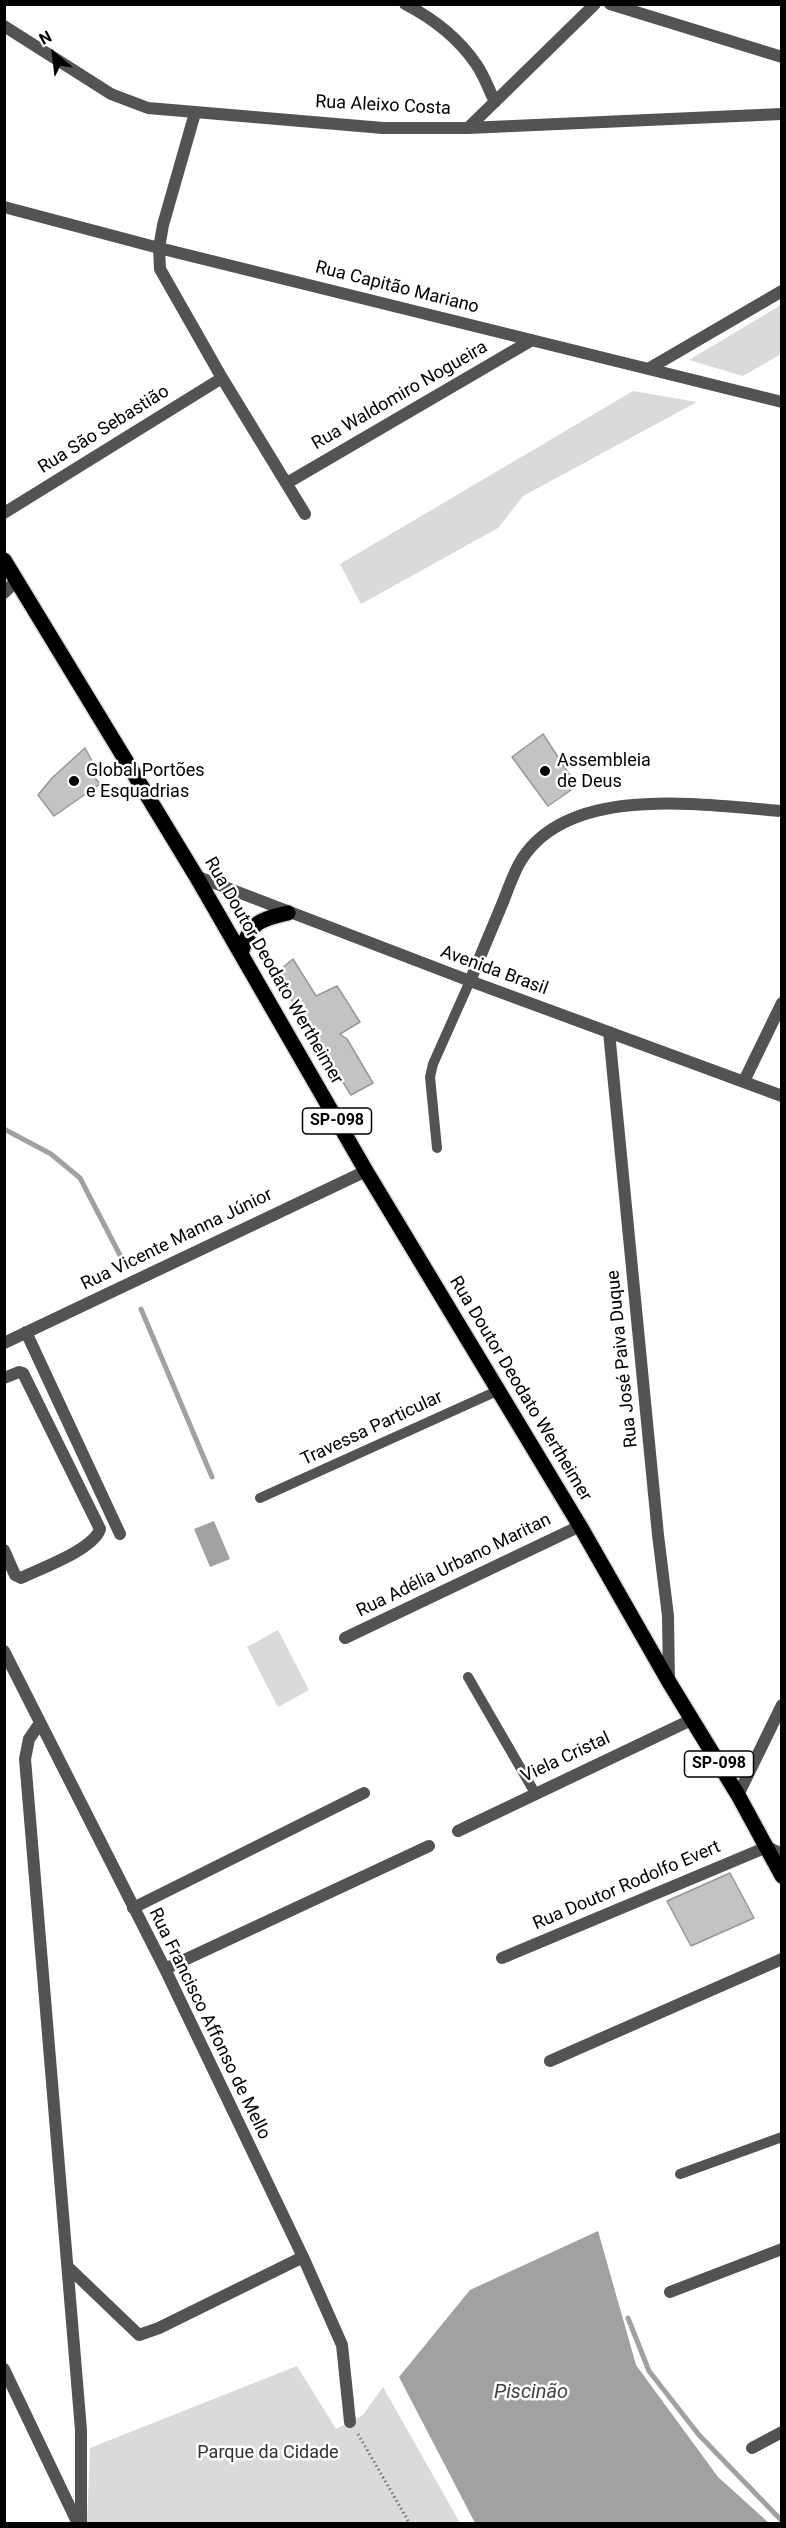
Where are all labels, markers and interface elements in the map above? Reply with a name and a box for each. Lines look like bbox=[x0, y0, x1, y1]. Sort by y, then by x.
north arrow bbox=[24, 24, 84, 84]
text: N bbox=[36, 27, 55, 49]
street label: Rua Aleixo Costa bbox=[315, 92, 451, 120]
street label: Rua Capitão Mariano bbox=[313, 257, 481, 319]
street label: Rua Waldomiro Nogueira bbox=[308, 337, 492, 455]
street label: Rua São Sebastião bbox=[35, 381, 173, 479]
place label: Assembleia de Deus bbox=[557, 750, 651, 792]
place label: Global Portões e Esquadrias bbox=[86, 760, 205, 802]
marker: Assembleia de Deus bbox=[538, 764, 552, 778]
marker: Global Portões e Esquadrias bbox=[67, 774, 81, 788]
street label: Rua Doutor Deodato Wertheimer bbox=[199, 854, 347, 1088]
street label: Avenida Brasil bbox=[437, 942, 551, 1000]
road number: SP-098 bbox=[302, 1108, 372, 1134]
street label: Rua Vicente Manna Júnior bbox=[78, 1184, 276, 1296]
street label: Rua José Paiva Duque bbox=[603, 1269, 643, 1449]
street label: Rua Doutor Deodato Wertheimer bbox=[444, 1273, 596, 1505]
street label: Travessa Particular bbox=[298, 1387, 446, 1471]
street label: Rua Adélia Urbano Maritan bbox=[353, 1509, 555, 1623]
street label: Viela Cristal bbox=[518, 1728, 614, 1788]
road number: SP-098 bbox=[684, 1751, 754, 1777]
street label: Rua Doutor Rodolfo Evert bbox=[530, 1837, 724, 1935]
street label: Rua Francisco Affonso de Mello bbox=[143, 1905, 275, 2143]
water label: Piscinão bbox=[494, 2381, 568, 2405]
park label: Parque da Cidade bbox=[197, 2442, 339, 2464]

